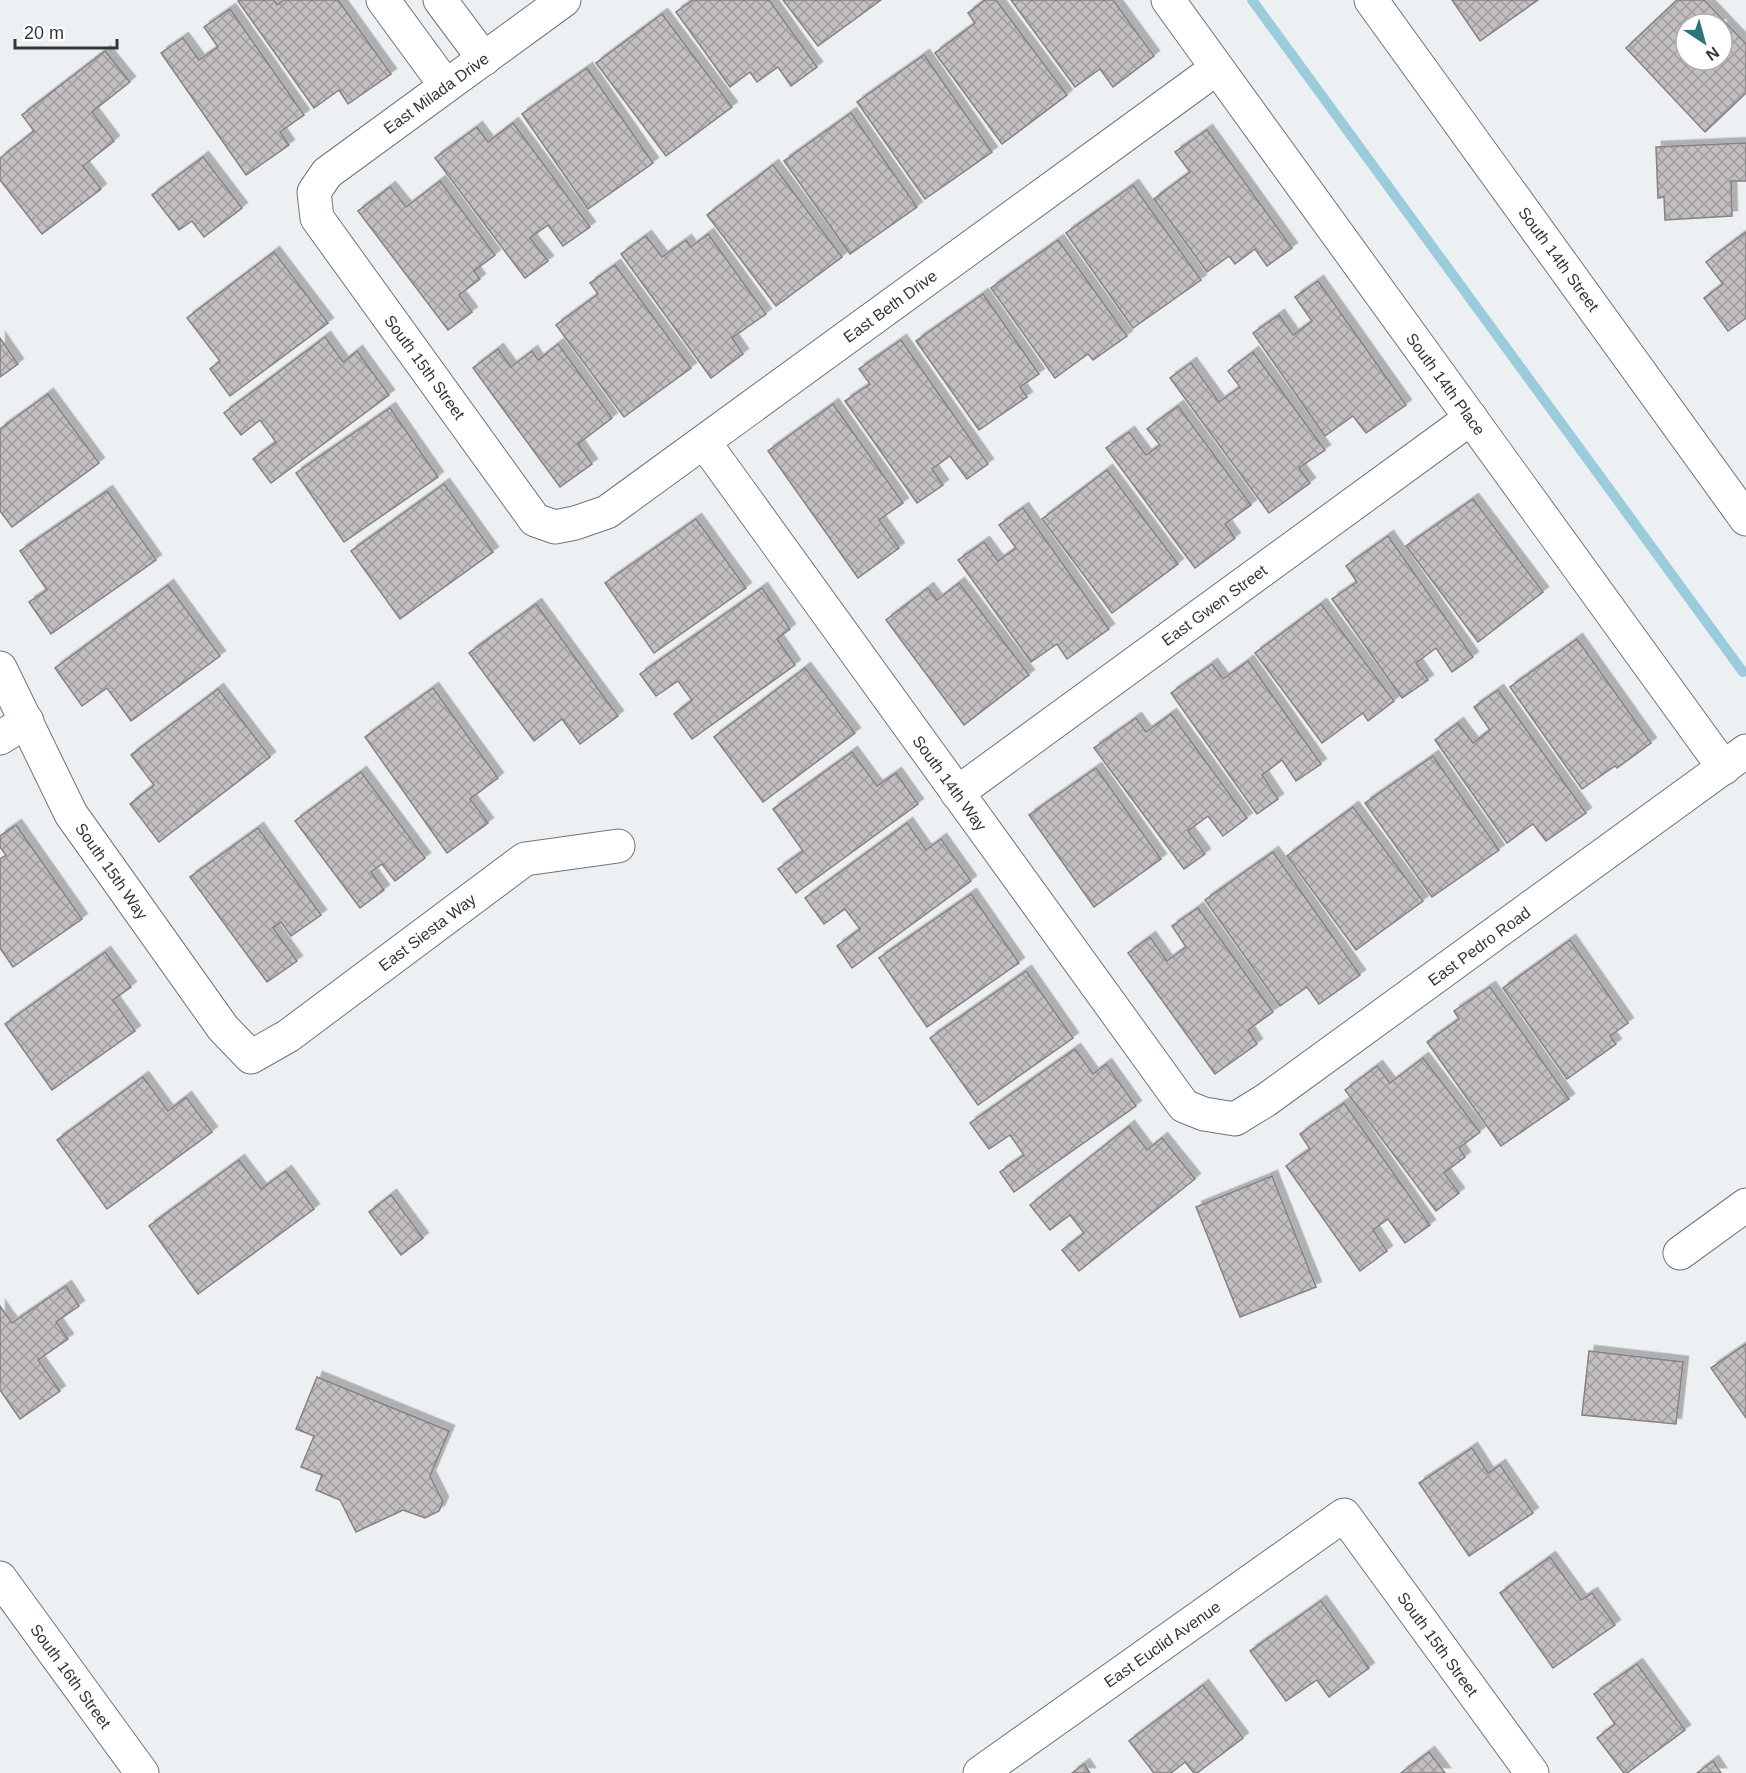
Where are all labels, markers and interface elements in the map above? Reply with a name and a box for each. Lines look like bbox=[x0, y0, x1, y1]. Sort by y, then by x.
scale bar bbox=[15, 12, 117, 50]
north arrow bbox=[1674, 12, 1734, 72]
text: 20 m bbox=[24, 23, 64, 43]
text: N bbox=[1703, 43, 1722, 64]
street label: East Milada Drive bbox=[381, 50, 492, 137]
street label: South 14th Street bbox=[1515, 204, 1602, 315]
street label: East Beth Drive bbox=[840, 267, 940, 346]
street label: South 15th Street bbox=[381, 312, 468, 423]
street label: South 14th Place bbox=[1403, 330, 1488, 439]
street label: East Gwen Street bbox=[1159, 561, 1270, 649]
street label: South 14th Way bbox=[909, 732, 990, 834]
street label: South 15th Way bbox=[72, 820, 151, 923]
street label: East Siesta Way bbox=[376, 890, 479, 974]
street label: East Pedro Road bbox=[1425, 904, 1534, 989]
street label: South 15th Street bbox=[1394, 1589, 1481, 1700]
street label: East Euclid Avenue bbox=[1101, 1598, 1224, 1691]
street label: South 16th Street bbox=[27, 1621, 114, 1732]

